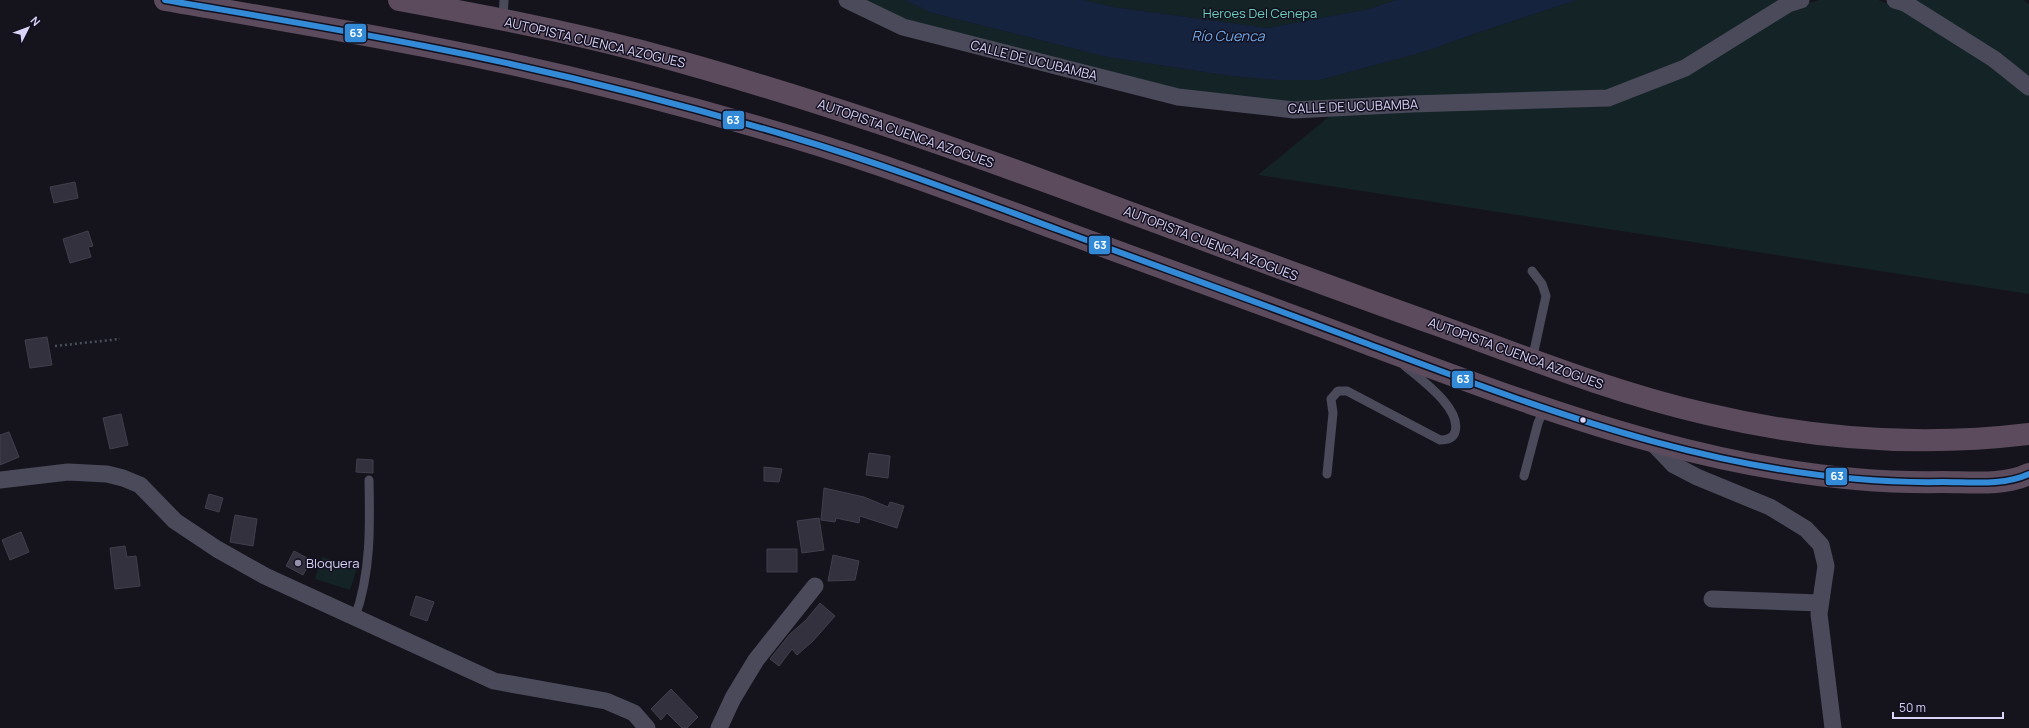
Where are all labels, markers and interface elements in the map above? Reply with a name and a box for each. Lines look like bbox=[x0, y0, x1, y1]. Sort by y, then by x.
park label: Heroes Del Cenepa bbox=[1203, 4, 1317, 22]
north arrow bbox=[8, 8, 48, 48]
street label: AUTOPISTA CUENCA AZOGUES bbox=[503, 12, 687, 72]
text: N bbox=[28, 13, 44, 29]
line badge: 63 bbox=[344, 23, 367, 43]
text: 63 bbox=[349, 25, 363, 40]
water label: Río Cuenca bbox=[1191, 26, 1266, 45]
street label: CALLE DE UCUBAMBA bbox=[969, 36, 1099, 84]
street label: AUTOPISTA CUENCA AZOGUES bbox=[816, 94, 996, 172]
street label: CALLE DE UCUBAMBA bbox=[1288, 95, 1418, 117]
line badge: 63 bbox=[722, 110, 745, 130]
text: 63 bbox=[726, 112, 740, 127]
street label: AUTOPISTA CUENCA AZOGUES bbox=[1121, 201, 1301, 285]
line badge: 63 bbox=[1088, 235, 1111, 255]
text: 63 bbox=[1093, 237, 1107, 252]
street label: AUTOPISTA CUENCA AZOGUES bbox=[1426, 313, 1606, 393]
line badge: 63 bbox=[1451, 370, 1474, 389]
text: 63 bbox=[1456, 371, 1470, 386]
unlabelled marker bbox=[1578, 415, 1588, 425]
line badge: 63 bbox=[1825, 467, 1848, 486]
text: 63 bbox=[1830, 468, 1844, 483]
place label: Bloquera bbox=[306, 554, 359, 572]
marker: Bloquera bbox=[293, 558, 303, 568]
scale bar bbox=[1893, 694, 2003, 720]
text: 50 m bbox=[1899, 699, 1926, 716]

